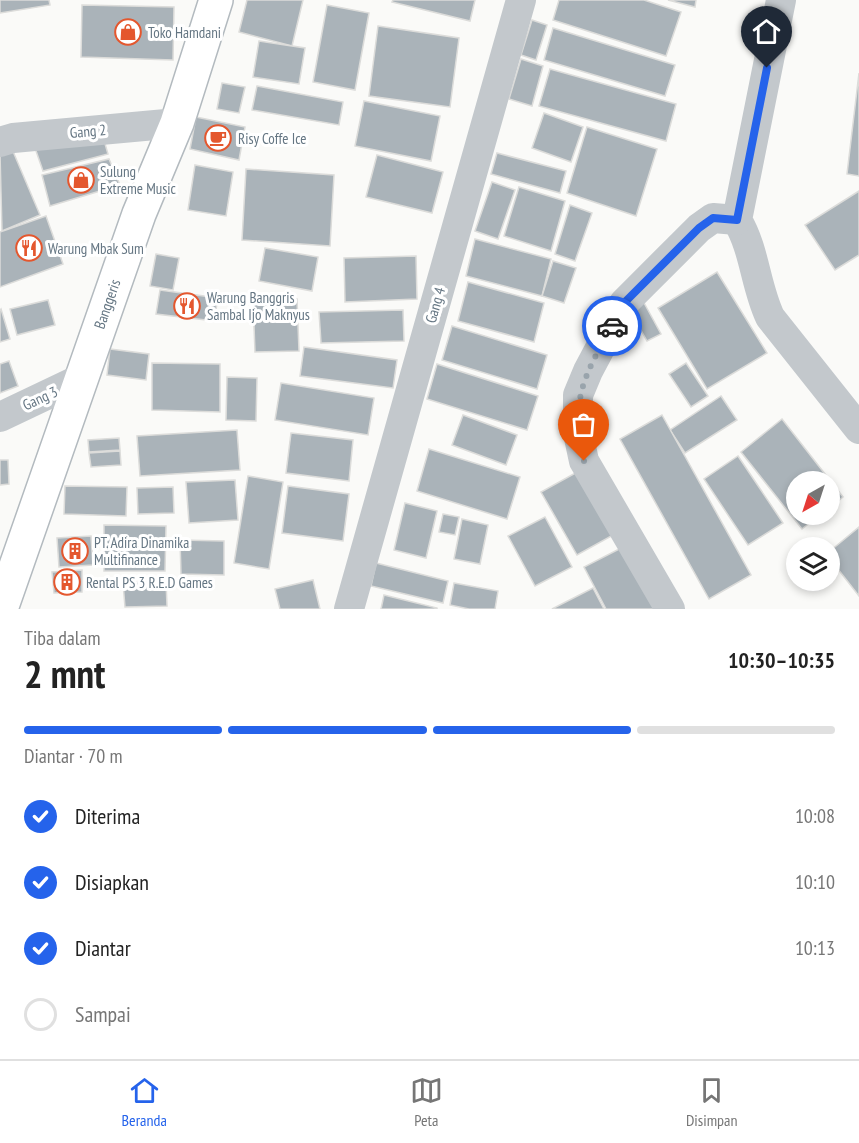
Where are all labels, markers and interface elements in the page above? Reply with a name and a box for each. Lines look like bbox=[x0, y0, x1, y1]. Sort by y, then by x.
pin bbox=[741, 6, 792, 68]
icon: home bbox=[750, 15, 783, 48]
shop icon: Toko Hamdani bbox=[113, 17, 143, 47]
place label: Toko Hamdani bbox=[148, 23, 221, 42]
street label: Gang 2 bbox=[69, 120, 107, 142]
cafe icon: Risy Coffe Ice bbox=[203, 123, 233, 153]
place label: Risy Coffe Ice bbox=[238, 129, 306, 148]
place label: Sulung Extreme Music bbox=[100, 162, 177, 198]
shop icon: Sulung Extreme Music bbox=[66, 165, 96, 195]
restaurant icon: Warung Mbak Sum bbox=[14, 233, 44, 263]
place label: Warung Mbak Sum bbox=[48, 239, 144, 258]
street label: Banggeris bbox=[90, 277, 124, 331]
street label: Gang 4 bbox=[421, 285, 449, 325]
place label: Warung Banggris Sambal Ijo Maknyus bbox=[207, 288, 310, 324]
restaurant icon: Warung Banggris Sambal Ijo Maknyus bbox=[172, 291, 202, 321]
courier bbox=[582, 296, 642, 356]
icon: car bbox=[596, 310, 629, 343]
street label: Gang 3 bbox=[19, 382, 61, 414]
pin bbox=[558, 399, 609, 461]
icon: bag bbox=[567, 408, 600, 441]
north arrow bbox=[786, 471, 840, 525]
map controls bbox=[786, 471, 840, 591]
place label: PT. Adira Dinamika Multifinance bbox=[94, 533, 189, 569]
building icon: PT. Adira Dinamika Multifinance bbox=[60, 536, 90, 566]
button: layers bbox=[786, 537, 840, 591]
building icon: Rental PS 3 R.E.D Games bbox=[52, 567, 82, 597]
place label: Rental PS 3 R.E.D Games bbox=[86, 573, 213, 592]
text: Tiba dalam bbox=[24, 625, 101, 651]
text: 10:30–10:35 bbox=[728, 646, 835, 674]
text: 2 mnt bbox=[24, 648, 105, 699]
text: Diantar · 70 m bbox=[24, 743, 123, 769]
icon: check bbox=[24, 800, 57, 833]
text: Diterima bbox=[75, 802, 140, 830]
text: 10:08 bbox=[795, 803, 835, 829]
icon: check bbox=[24, 866, 57, 899]
text: Disiapkan bbox=[75, 868, 149, 896]
text: 10:10 bbox=[795, 869, 835, 895]
icon: check bbox=[24, 932, 57, 965]
text: Diantar bbox=[75, 934, 131, 962]
text: 10:13 bbox=[795, 935, 835, 961]
text: Sampai bbox=[75, 1000, 131, 1028]
tab: Beranda bbox=[122, 1074, 167, 1130]
tab: Peta bbox=[410, 1074, 443, 1130]
tab: Disimpan bbox=[686, 1074, 737, 1130]

